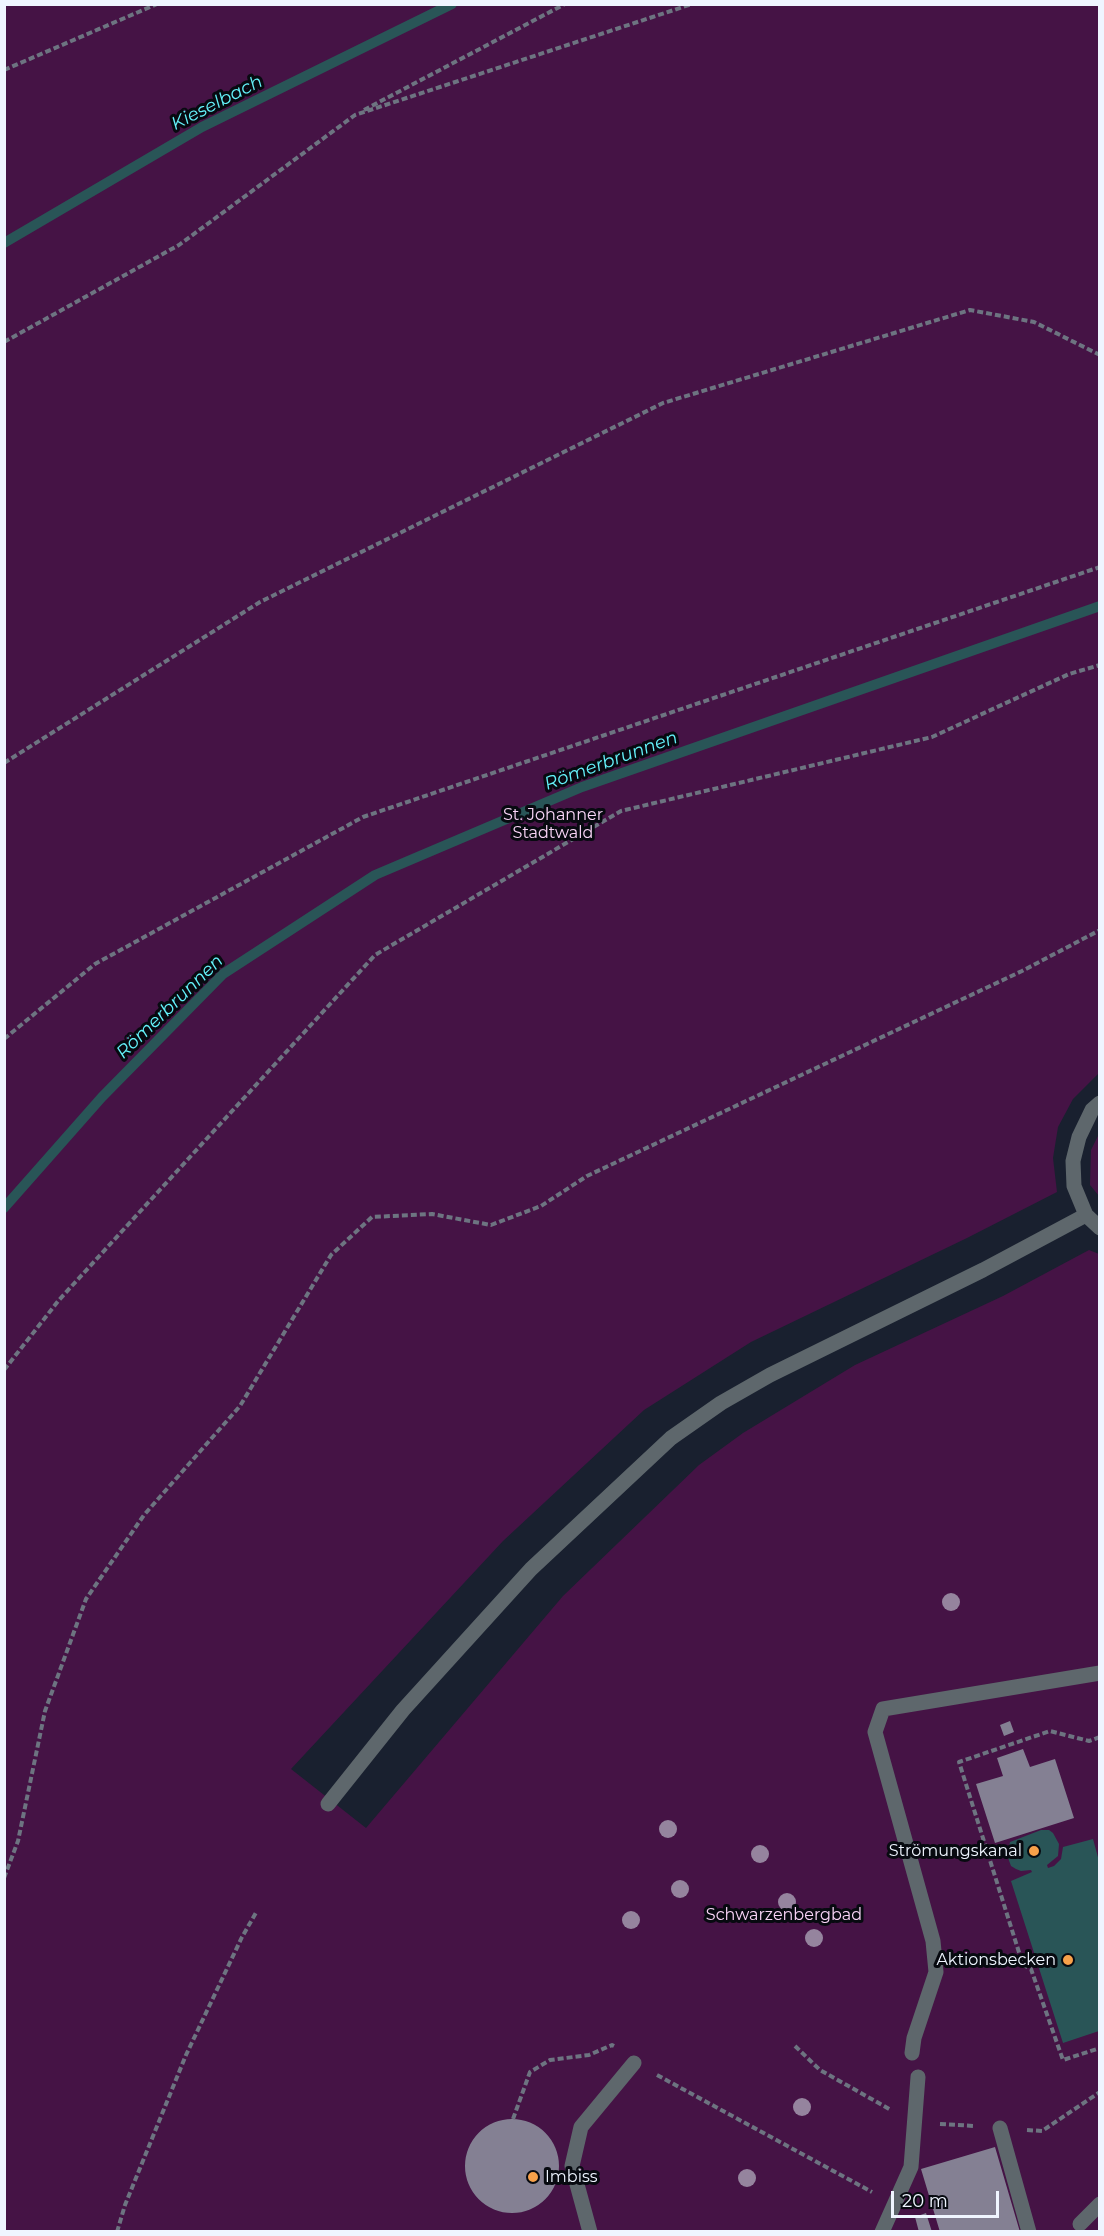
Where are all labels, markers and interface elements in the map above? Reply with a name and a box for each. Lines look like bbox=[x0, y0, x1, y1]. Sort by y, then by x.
water label: Kieselbach bbox=[168, 71, 266, 135]
water label: Römerbrunnen bbox=[541, 727, 681, 795]
park label: St. Johanner Stadtwald bbox=[503, 805, 603, 843]
water label: Römerbrunnen bbox=[112, 951, 228, 1063]
place label: Strömungskanal bbox=[889, 1841, 1022, 1861]
marker: Strömungskanal bbox=[1027, 1844, 1041, 1858]
park label: Schwarzenbergbad bbox=[706, 1905, 862, 1925]
place label: Aktionsbecken bbox=[936, 1950, 1056, 1970]
marker: Aktionsbecken bbox=[1061, 1953, 1075, 1967]
place label: Imbiss bbox=[545, 2167, 598, 2187]
marker: Imbiss bbox=[526, 2170, 540, 2184]
scale bar bbox=[894, 2179, 1002, 2217]
text: 20 m bbox=[902, 2190, 948, 2212]

